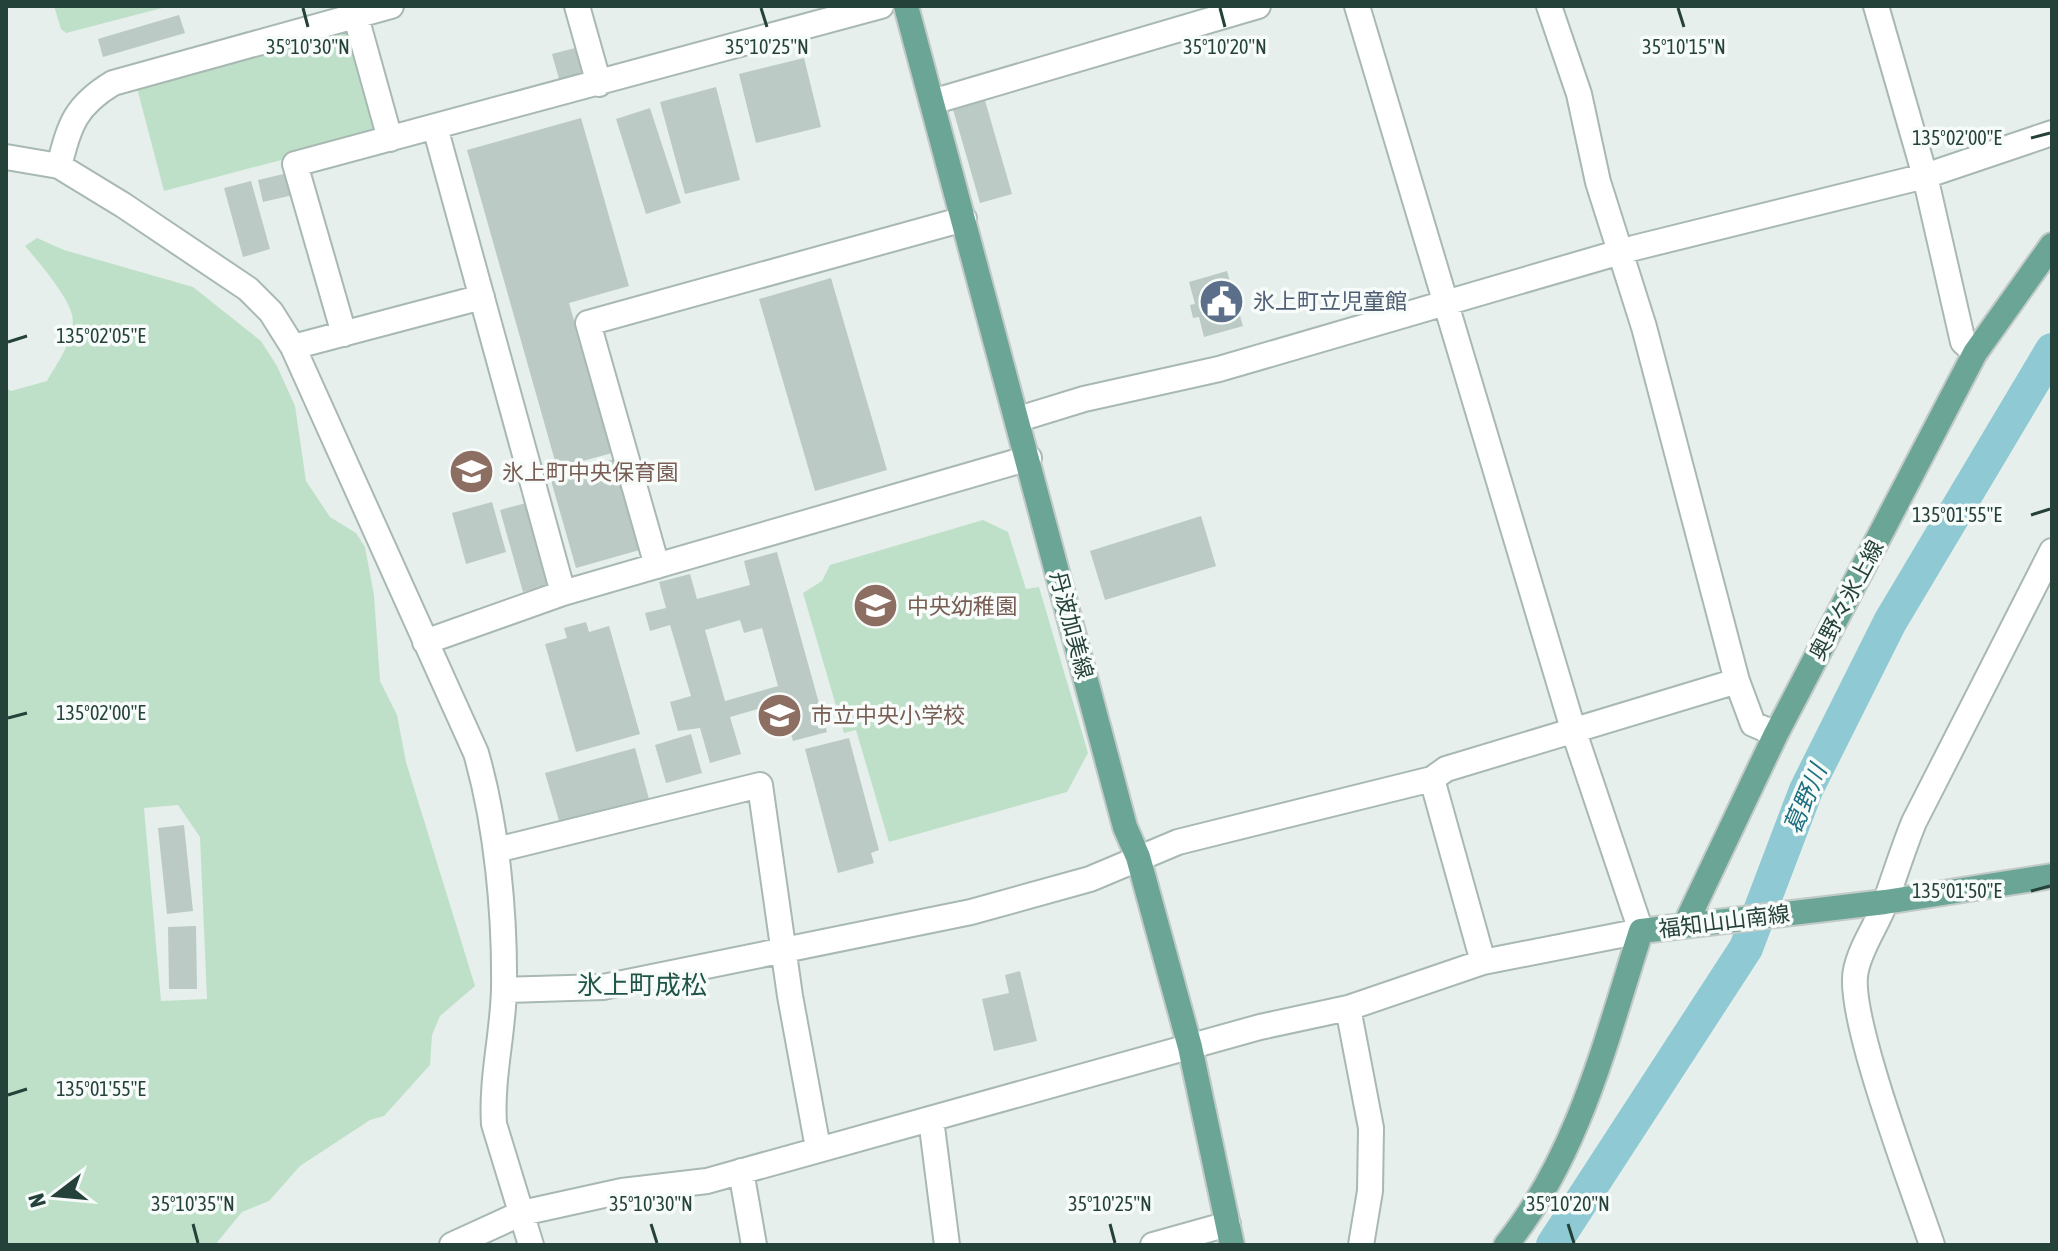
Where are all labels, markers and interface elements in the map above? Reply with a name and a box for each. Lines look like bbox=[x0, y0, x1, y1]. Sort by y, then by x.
text: 35°10'30"N bbox=[266, 35, 350, 58]
text: 35°10'25"N bbox=[725, 35, 809, 58]
text: 35°10'20"N bbox=[1183, 35, 1267, 58]
text: 35°10'15"N bbox=[1642, 35, 1726, 58]
text: 135°02'00"E bbox=[1912, 126, 2002, 149]
public building icon: 氷上町立児童館 bbox=[1198, 277, 1246, 325]
place label: 氷上町立児童館 bbox=[1253, 288, 1407, 314]
text: 135°02'05"E bbox=[56, 324, 146, 347]
school or university icon: 氷上町中央保育園 bbox=[447, 448, 495, 496]
place label: 氷上町中央保育園 bbox=[502, 459, 678, 485]
text: 135°01'55"E bbox=[1912, 503, 2002, 526]
street label: 奥野々氷上線 bbox=[1804, 536, 1888, 664]
street label: 丹波加美線 bbox=[1045, 569, 1099, 681]
school or university icon: 中央幼稚園 bbox=[852, 582, 900, 630]
place label: 中央幼稚園 bbox=[907, 593, 1017, 619]
school or university icon: 市立中央小学校 bbox=[756, 691, 804, 739]
text: 135°02'00"E bbox=[56, 701, 146, 724]
place label: 市立中央小学校 bbox=[811, 702, 965, 728]
water label: 葛野川 bbox=[1779, 758, 1833, 837]
text: 135°01'50"E bbox=[1912, 879, 2002, 902]
street label: 福知山山南線 bbox=[1657, 900, 1791, 942]
district label: 氷上町成松 bbox=[577, 970, 707, 1000]
text: 135°01'55"E bbox=[56, 1077, 146, 1100]
north arrow bbox=[16, 1155, 96, 1235]
text: N bbox=[22, 1191, 51, 1210]
text: 35°10'35"N bbox=[151, 1192, 235, 1215]
text: 35°10'30"N bbox=[609, 1192, 693, 1215]
text: 35°10'25"N bbox=[1068, 1192, 1152, 1215]
text: 35°10'20"N bbox=[1526, 1192, 1610, 1215]

